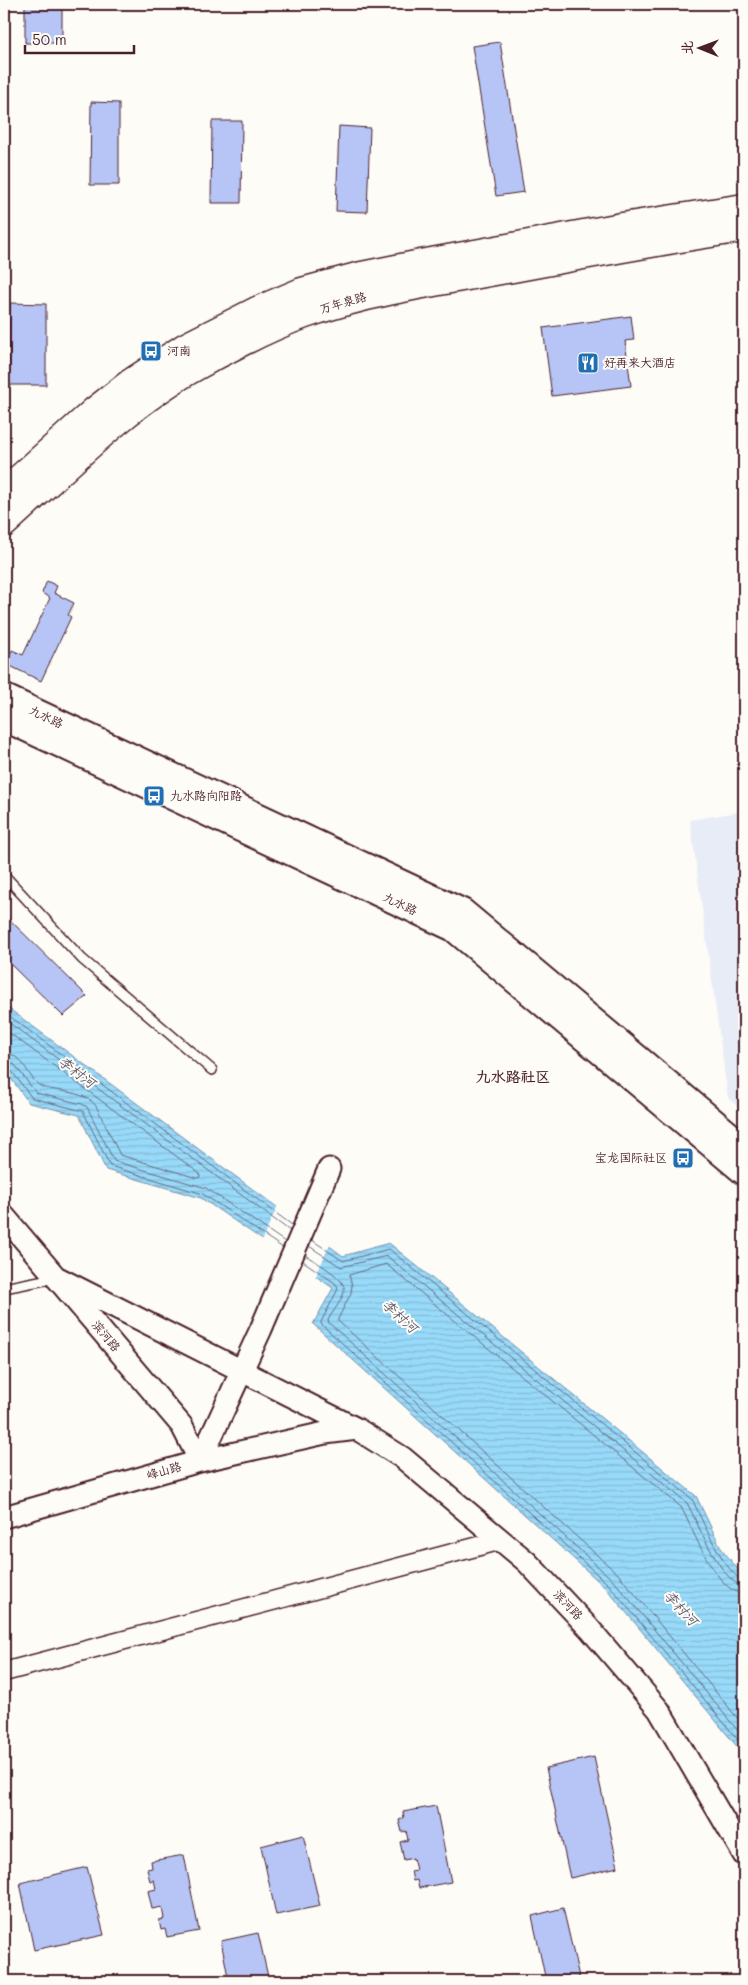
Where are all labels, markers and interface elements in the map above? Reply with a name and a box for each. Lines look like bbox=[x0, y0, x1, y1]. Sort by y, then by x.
scale bar bbox=[25, 22, 134, 54]
north arrow bbox=[676, 22, 726, 72]
text: 50 m bbox=[32, 29, 67, 49]
text: 北 bbox=[677, 41, 696, 55]
street label: 万年泉路 bbox=[317, 288, 368, 316]
bus stop icon: 河南 bbox=[139, 339, 163, 363]
place label: 河南 bbox=[167, 342, 191, 358]
restaurant icon: 好再来大酒店 bbox=[576, 351, 600, 375]
place label: 好再来大酒店 bbox=[604, 354, 676, 370]
street label: 九水路 bbox=[27, 701, 66, 731]
bus stop icon: 九水路向阳路 bbox=[142, 784, 166, 808]
place label: 九水路向阳路 bbox=[170, 787, 242, 803]
street label: 九水路 bbox=[381, 888, 420, 918]
water label: 李村河 bbox=[55, 1051, 101, 1093]
district label: 九水路社区 bbox=[475, 1066, 551, 1086]
bus stop icon: 宝龙国际社区 bbox=[671, 1146, 695, 1170]
place label: 宝龙国际社区 bbox=[595, 1149, 667, 1165]
water label: 李村河 bbox=[378, 1295, 424, 1338]
street label: 滨河路 bbox=[89, 1316, 124, 1354]
street label: 峰山路 bbox=[144, 1457, 183, 1483]
street label: 滨河路 bbox=[551, 1586, 587, 1623]
water label: 李村河 bbox=[660, 1586, 704, 1631]

